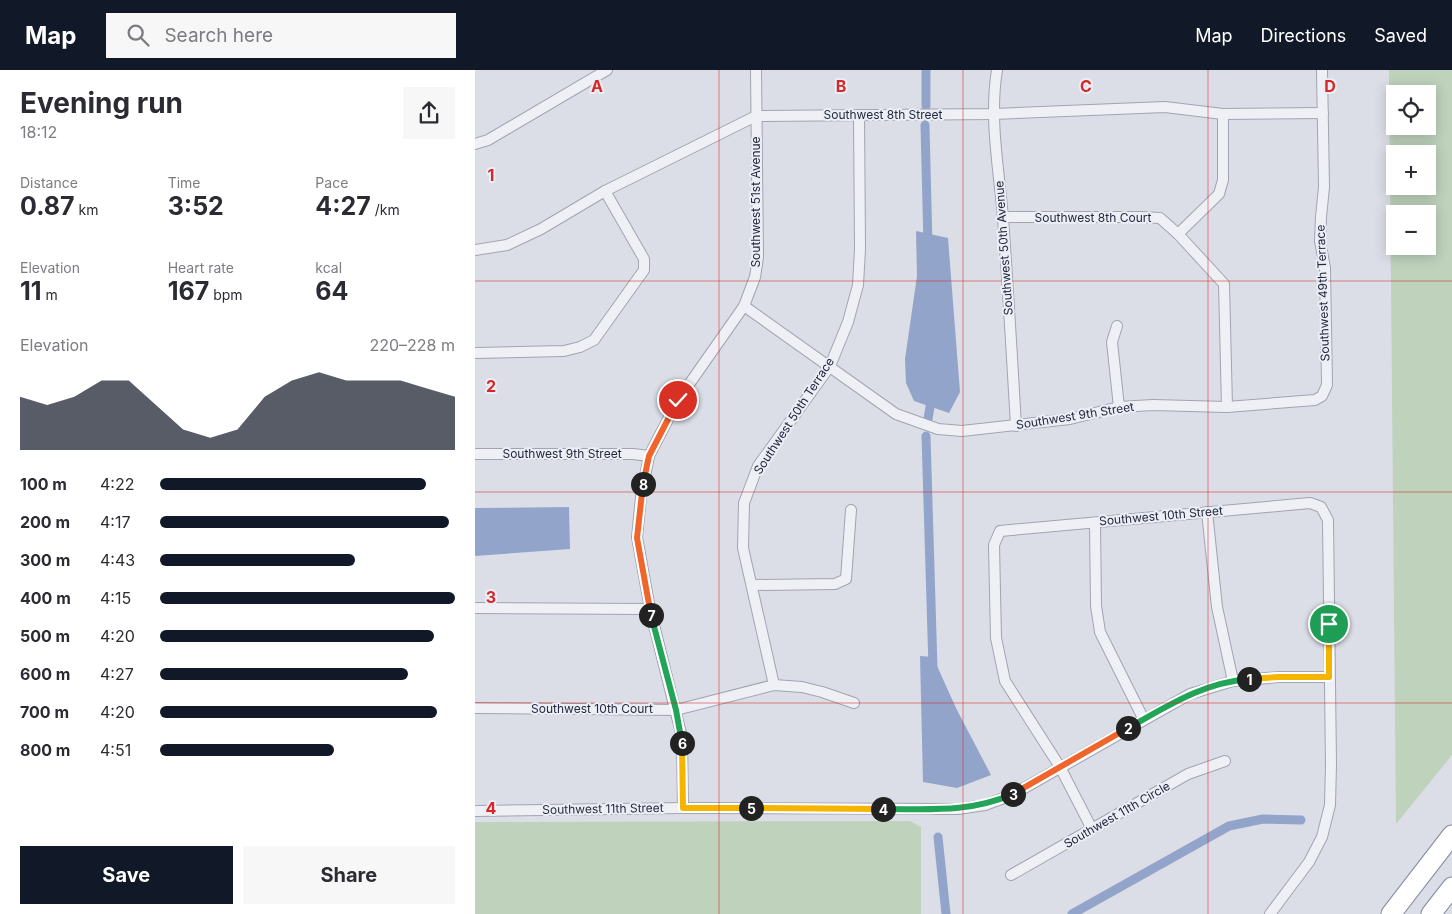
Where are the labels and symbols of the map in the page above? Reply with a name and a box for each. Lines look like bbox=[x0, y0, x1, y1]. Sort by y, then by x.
text: A bbox=[591, 76, 603, 96]
text: B bbox=[836, 76, 846, 96]
text: C bbox=[1080, 76, 1092, 96]
text: D bbox=[1324, 76, 1336, 96]
street label: Southwest 8th Street bbox=[824, 107, 943, 122]
street label: Southwest 51st Avenue bbox=[748, 136, 763, 268]
text: 1 bbox=[488, 165, 494, 185]
street label: Southwest 50th Avenue bbox=[991, 180, 1016, 316]
street label: Southwest 8th Court bbox=[1035, 210, 1151, 225]
street label: Southwest 49th Terrace bbox=[1313, 224, 1332, 362]
street label: Southwest 50th Terrace bbox=[750, 354, 837, 477]
text: 2 bbox=[486, 376, 496, 396]
pin bbox=[657, 379, 699, 421]
street label: Southwest 9th Street bbox=[1015, 399, 1135, 432]
street label: Southwest 9th Street bbox=[502, 446, 622, 461]
pin: 8 bbox=[631, 472, 655, 496]
street label: Southwest 10th Street bbox=[1098, 503, 1224, 528]
text: 3 bbox=[486, 587, 496, 607]
pin: 7 bbox=[639, 602, 663, 628]
pin bbox=[1308, 603, 1350, 645]
pin: 1 bbox=[1237, 666, 1261, 692]
street label: Southwest 10th Court bbox=[531, 701, 653, 716]
pin: 2 bbox=[1115, 716, 1141, 740]
pin: 6 bbox=[669, 730, 695, 756]
street label: Southwest 11th Circle bbox=[1061, 778, 1173, 851]
pin: 3 bbox=[1001, 782, 1025, 806]
pin: 5 bbox=[739, 796, 763, 820]
pin: 4 bbox=[871, 796, 895, 822]
text: 4 bbox=[486, 798, 497, 818]
street label: Southwest 11th Street bbox=[542, 800, 664, 817]

